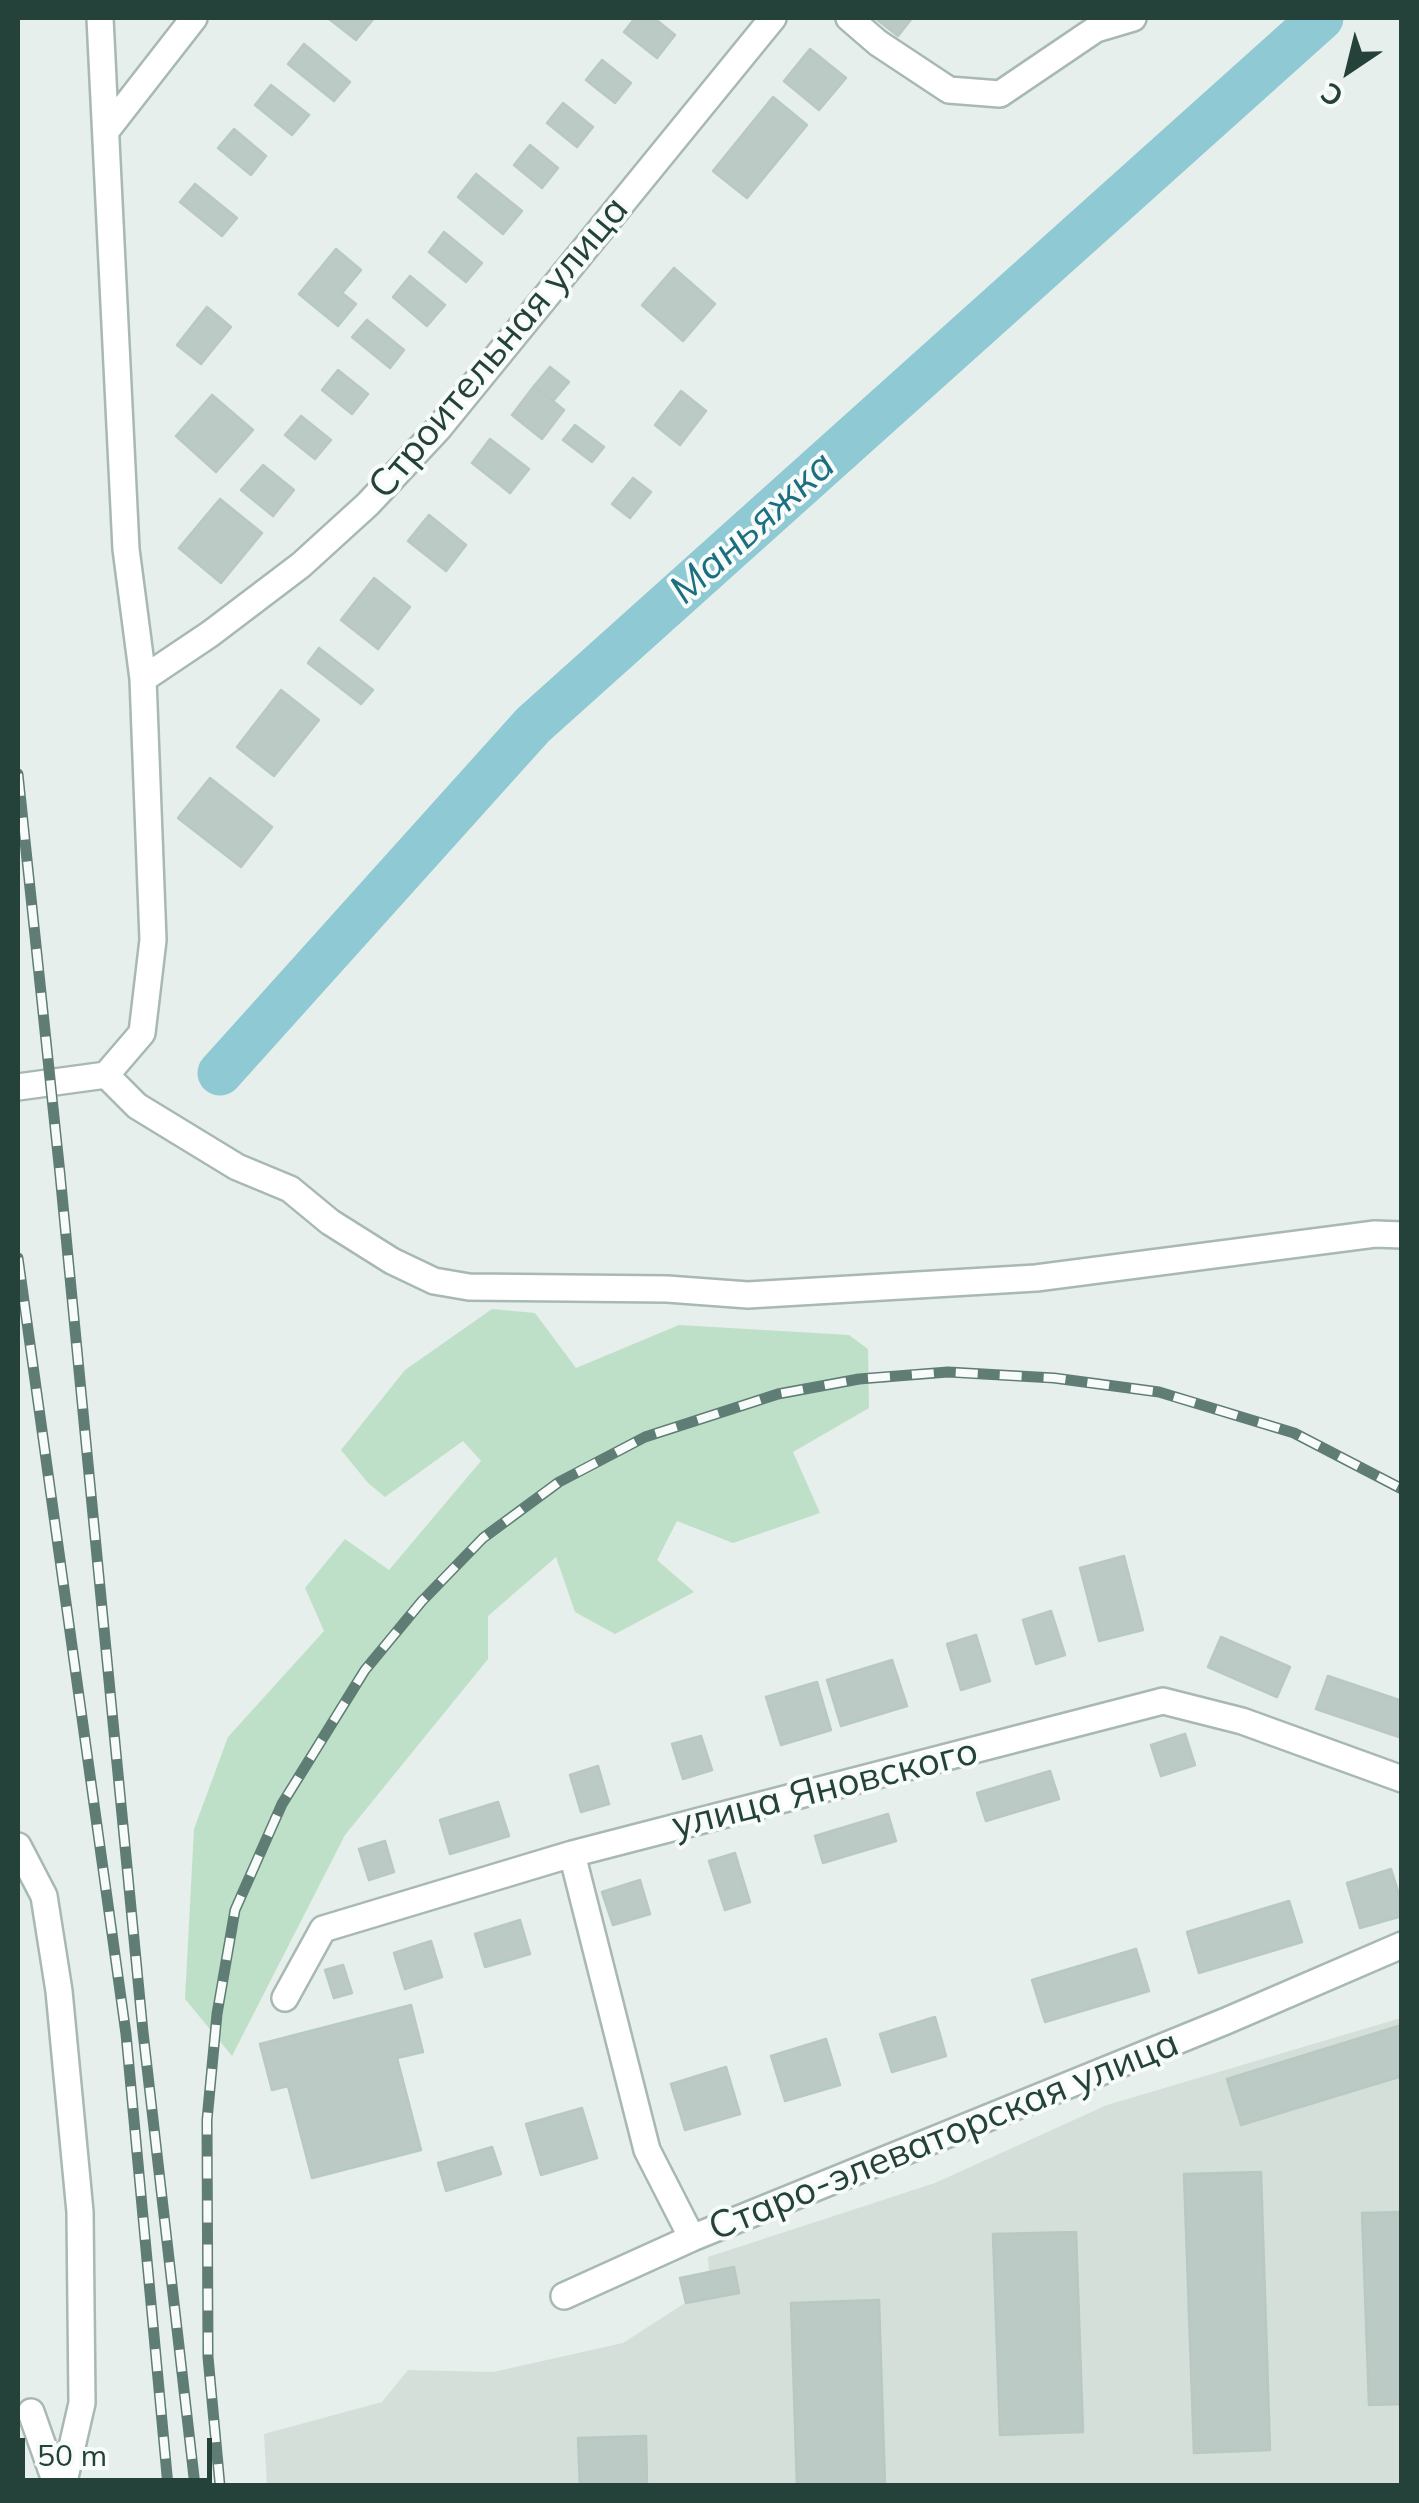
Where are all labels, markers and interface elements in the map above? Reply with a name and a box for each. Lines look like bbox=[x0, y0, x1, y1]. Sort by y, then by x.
north arrow bbox=[1299, 20, 1399, 120]
text: С bbox=[1314, 75, 1349, 115]
street label: Строительная улица bbox=[359, 188, 639, 508]
water label: Маньяжка bbox=[661, 442, 845, 614]
street label: улица Яновского bbox=[667, 1729, 983, 1849]
street label: Старо-элеваторская улица bbox=[703, 2021, 1185, 2251]
scale bar bbox=[25, 2418, 218, 2480]
text: 50 m bbox=[37, 2436, 107, 2474]

